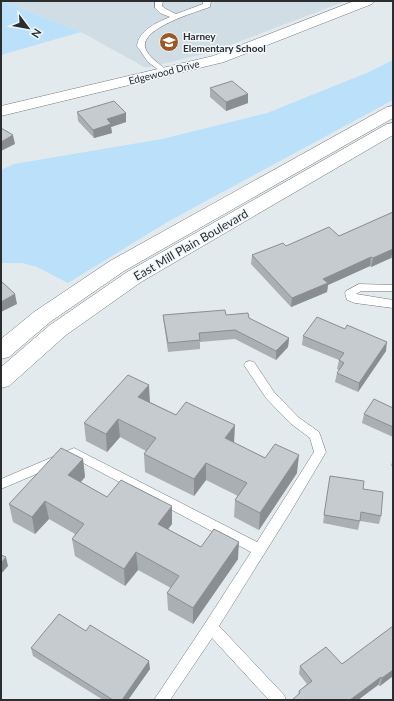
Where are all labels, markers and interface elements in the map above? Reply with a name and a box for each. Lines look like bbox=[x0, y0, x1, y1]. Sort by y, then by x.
north arrow bbox=[8, 8, 48, 48]
text: N bbox=[29, 27, 45, 41]
place label: Harney Elementary School bbox=[183, 30, 266, 54]
school or university icon: Harney Elementary School bbox=[158, 31, 180, 53]
street label: Edgewood Drive bbox=[127, 57, 201, 87]
street label: East Mill Plain Boulevard bbox=[131, 206, 251, 284]

